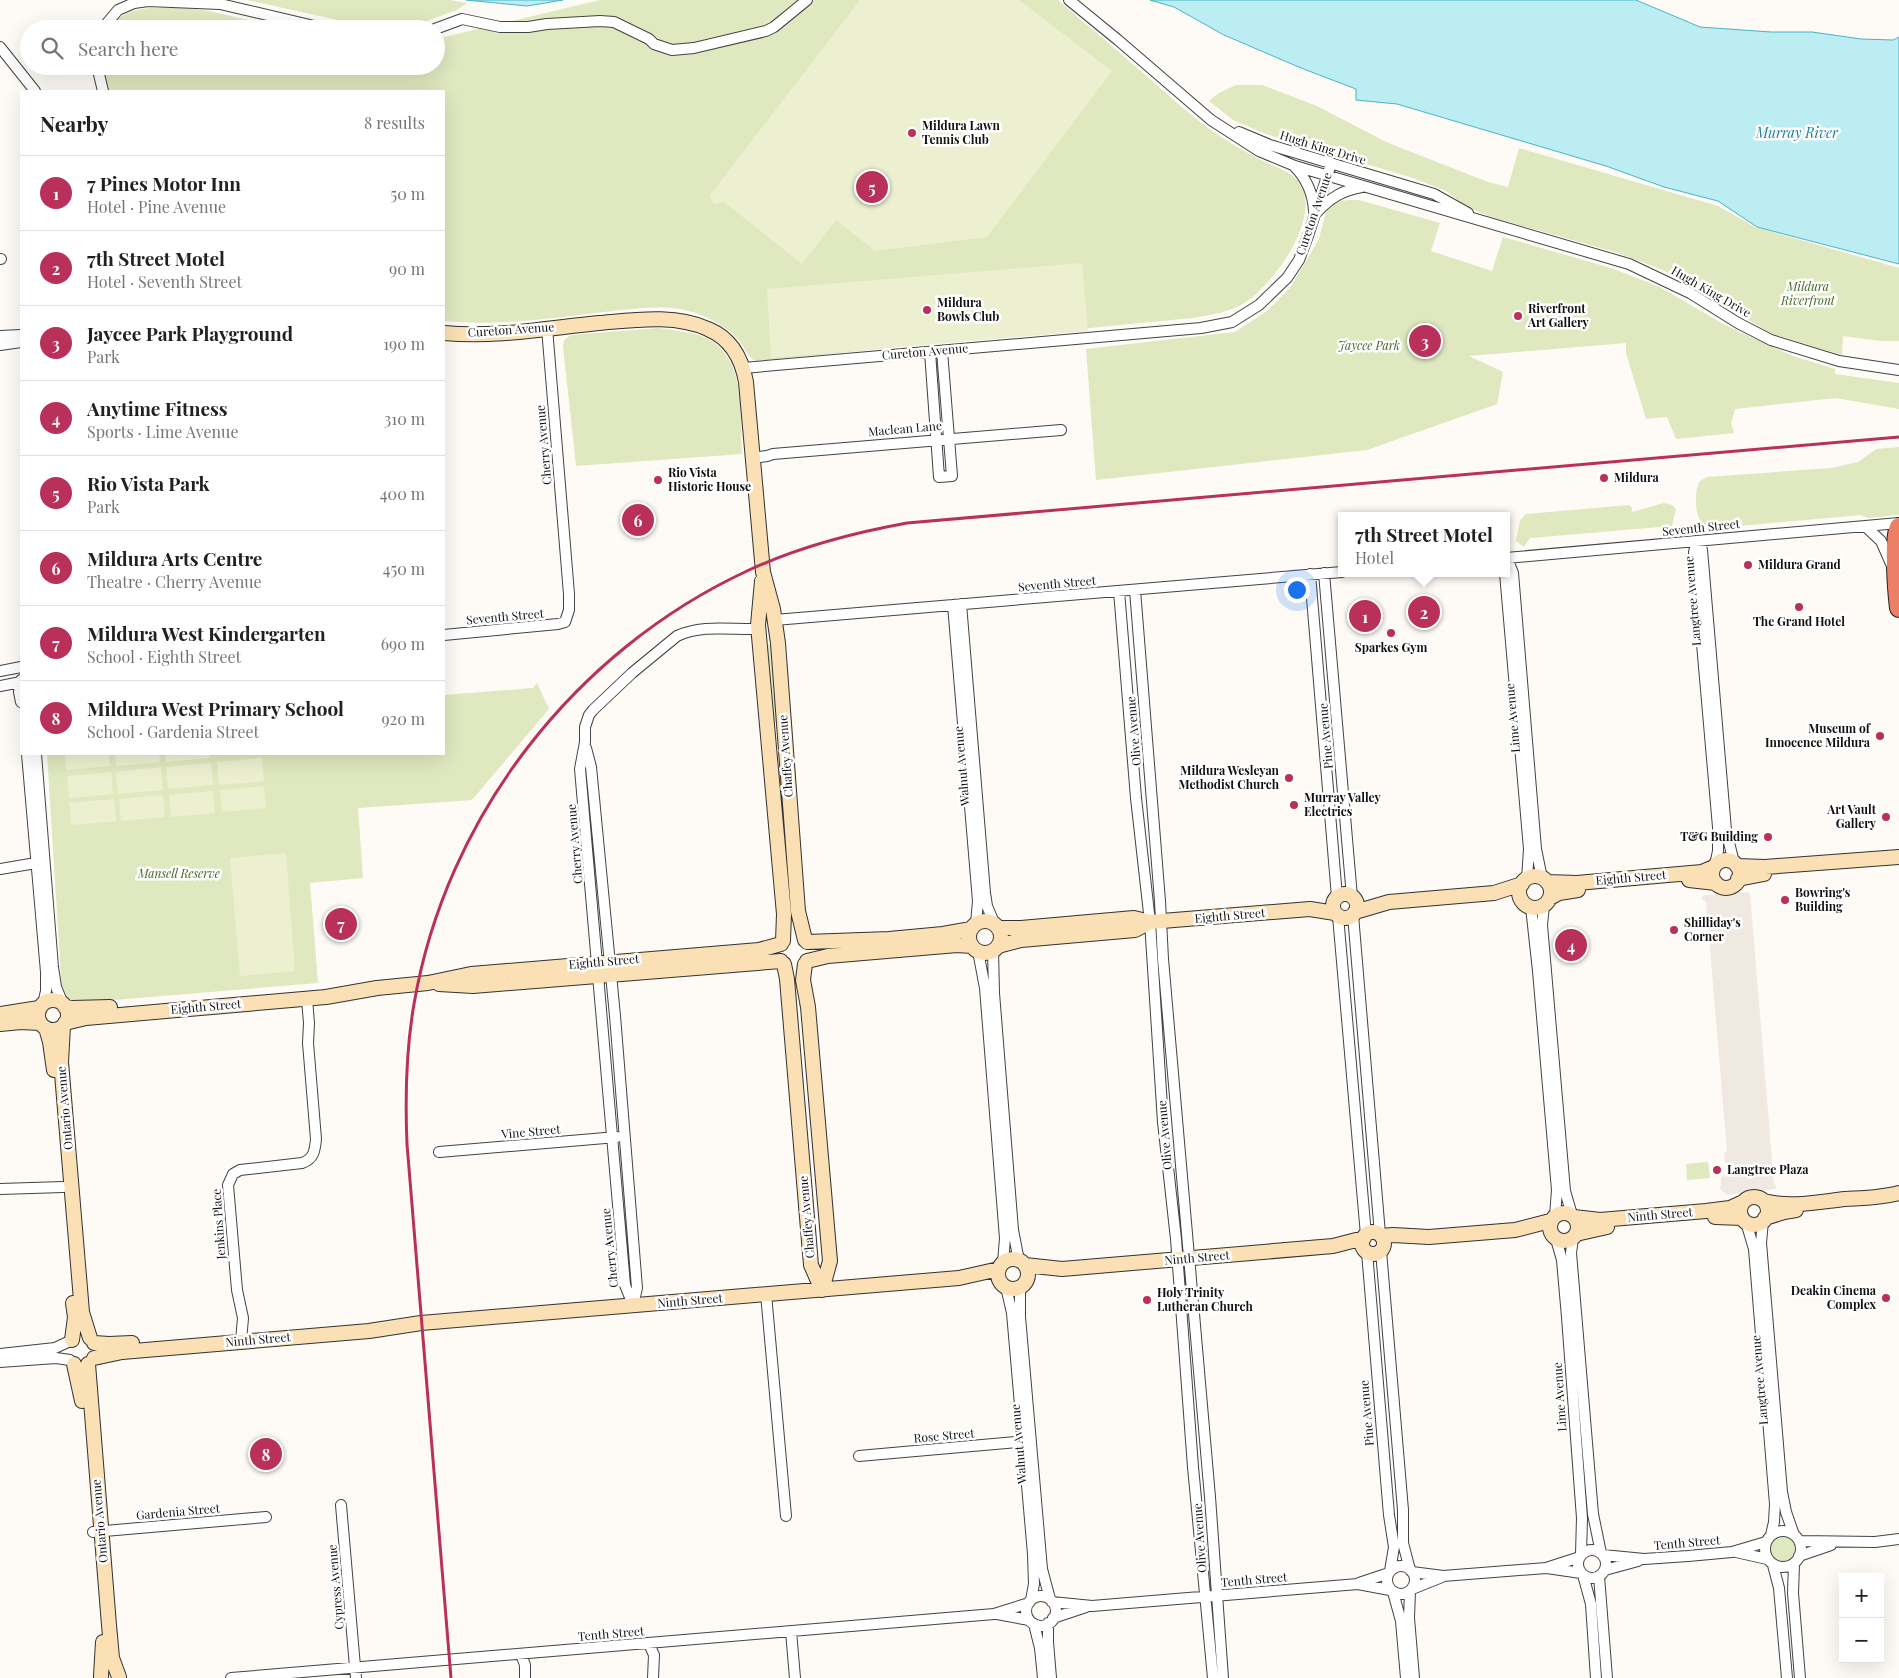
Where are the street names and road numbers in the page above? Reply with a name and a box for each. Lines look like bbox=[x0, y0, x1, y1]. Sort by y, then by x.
street label: Hugh King Drive bbox=[1278, 126, 1368, 168]
street label: Cureton Avenue bbox=[1291, 170, 1335, 257]
street label: Hugh King Drive bbox=[1669, 262, 1754, 320]
street label: Cureton Avenue bbox=[467, 318, 555, 340]
street label: Cureton Avenue bbox=[881, 339, 969, 363]
street label: Cherry Avenue bbox=[532, 405, 554, 486]
street label: Maclean Lane bbox=[867, 417, 942, 439]
street label: Seventh Street bbox=[1661, 515, 1741, 539]
street label: Langtree Avenue bbox=[1680, 556, 1704, 647]
street label: Seventh Street bbox=[1017, 572, 1097, 594]
street label: Seventh Street bbox=[465, 605, 545, 627]
street label: Lime Avenue bbox=[1501, 683, 1523, 753]
street label: Olive Avenue bbox=[1122, 696, 1144, 767]
street label: Pine Avenue bbox=[1314, 703, 1336, 770]
street label: Chaffey Avenue bbox=[774, 714, 796, 798]
street label: Walnut Avenue bbox=[950, 726, 973, 808]
street label: Cherry Avenue bbox=[563, 804, 585, 885]
street label: Eighth Street bbox=[1595, 866, 1668, 888]
street label: Eighth Street bbox=[1194, 904, 1267, 926]
street label: Eighth Street bbox=[568, 950, 641, 972]
street label: Eighth Street bbox=[170, 995, 243, 1017]
street label: Ontario Avenue bbox=[52, 1066, 76, 1151]
street label: Olive Avenue bbox=[1153, 1100, 1175, 1171]
street label: Vine Street bbox=[500, 1120, 562, 1142]
street label: Chaffey Avenue bbox=[794, 1175, 818, 1259]
street label: Jenkins Place bbox=[208, 1188, 229, 1261]
street label: Ninth Street bbox=[1627, 1203, 1694, 1225]
street label: Cherry Avenue bbox=[597, 1207, 621, 1289]
street label: Ninth Street bbox=[1164, 1246, 1231, 1268]
street label: Ninth Street bbox=[657, 1289, 724, 1311]
street label: Ninth Street bbox=[225, 1328, 292, 1350]
street label: Langtree Avenue bbox=[1747, 1335, 1771, 1426]
street label: Lime Avenue bbox=[1549, 1362, 1569, 1432]
street label: Pine Avenue bbox=[1355, 1380, 1377, 1447]
street label: Walnut Avenue bbox=[1007, 1404, 1030, 1486]
street label: Rose Street bbox=[913, 1424, 976, 1446]
street label: Ontario Avenue bbox=[87, 1479, 111, 1564]
street label: Gardenia Street bbox=[135, 1499, 221, 1523]
street label: Olive Avenue bbox=[1189, 1503, 1209, 1573]
street label: Tenth Street bbox=[1653, 1531, 1722, 1553]
street label: Cypress Avenue bbox=[323, 1544, 347, 1630]
street label: Tenth Street bbox=[1220, 1568, 1289, 1590]
street label: Tenth Street bbox=[577, 1622, 646, 1644]

